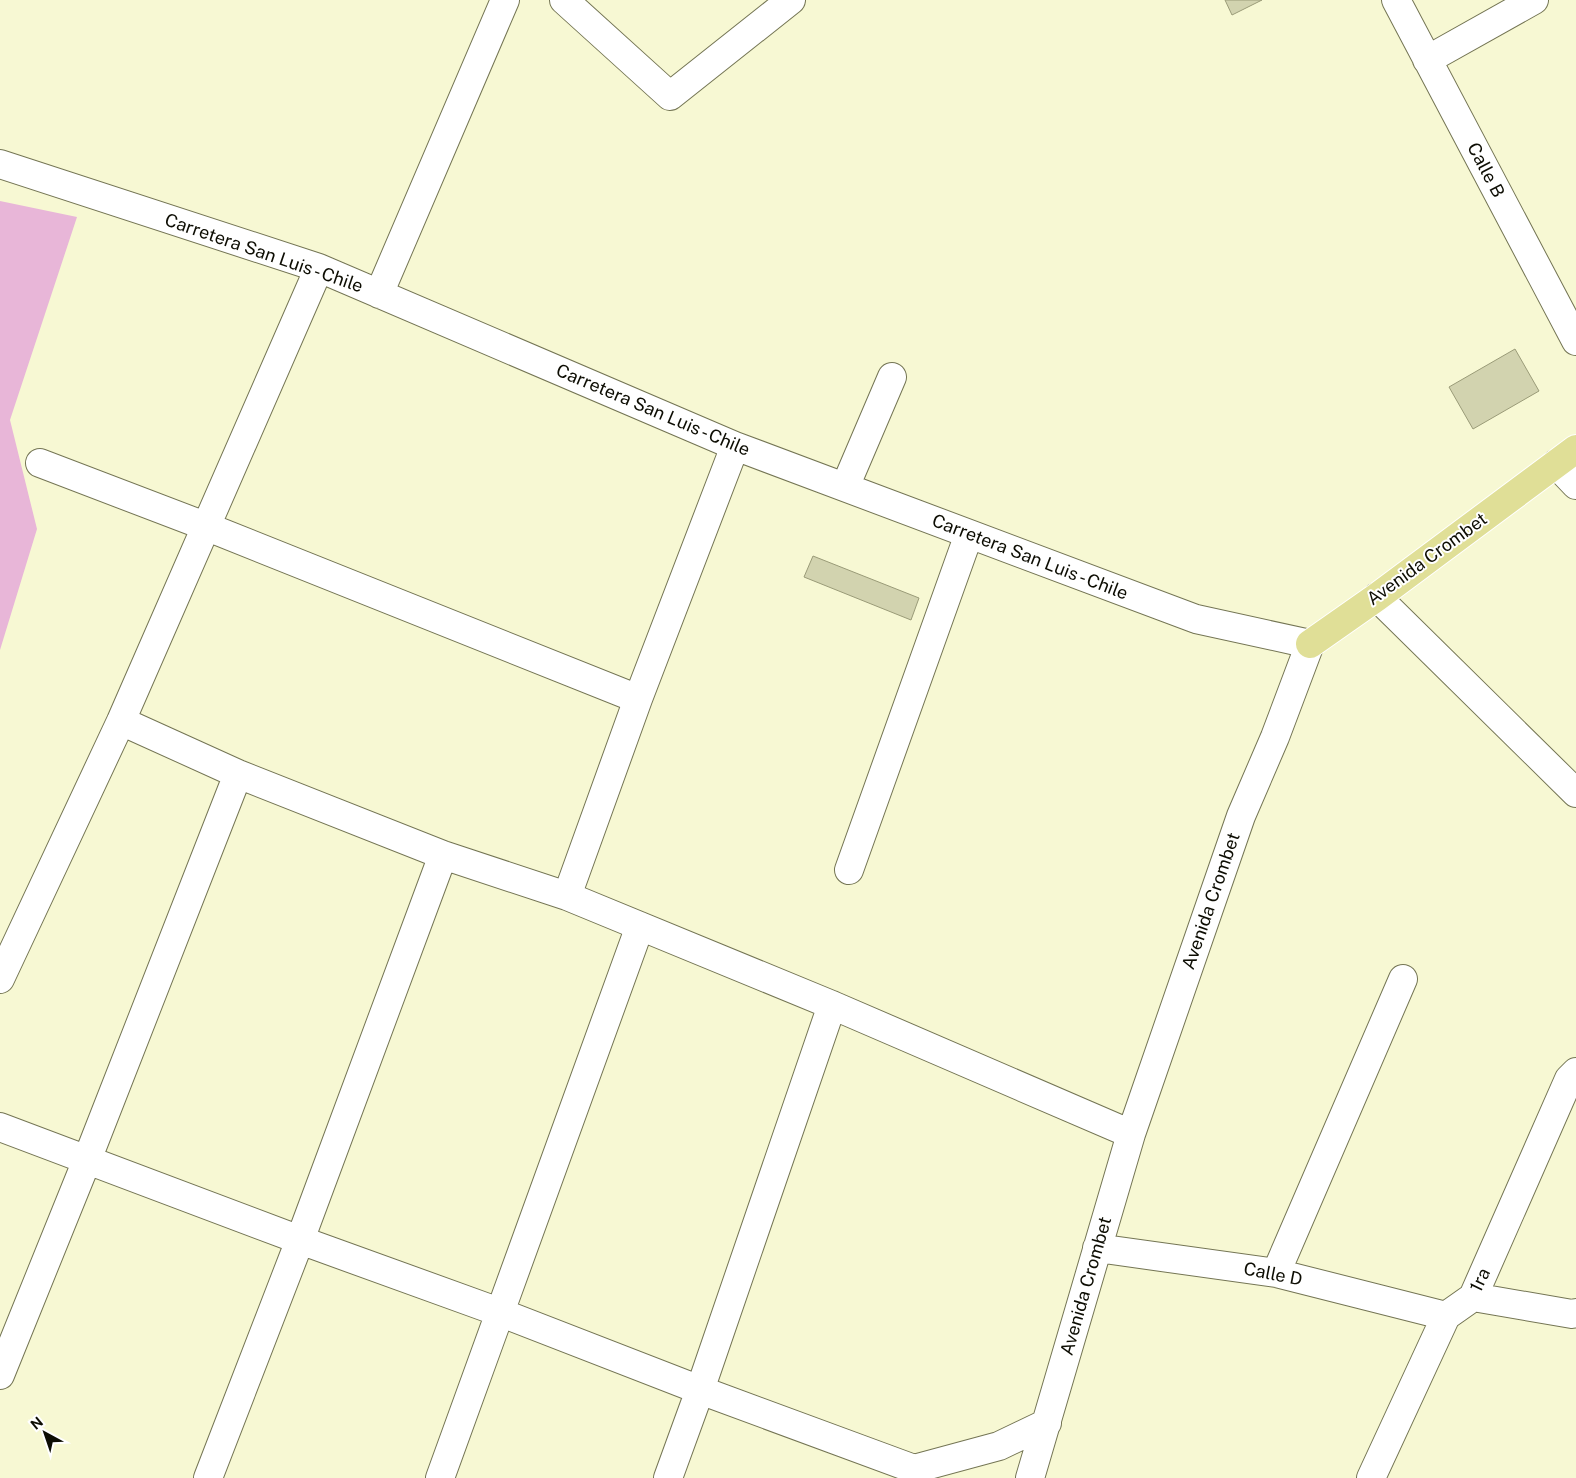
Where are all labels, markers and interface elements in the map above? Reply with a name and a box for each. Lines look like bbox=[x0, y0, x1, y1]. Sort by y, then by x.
street label: Calle B bbox=[1463, 139, 1510, 201]
street label: Carretera San Luis - Chile bbox=[162, 209, 366, 296]
street label: Carretera San Luis - Chile bbox=[553, 359, 753, 460]
street label: Avenida Crombet bbox=[1363, 508, 1491, 609]
street label: Carretera San Luis - Chile bbox=[929, 509, 1131, 604]
street label: Avenida Crombet bbox=[1177, 830, 1244, 972]
street label: Avenida Crombet bbox=[1056, 1214, 1115, 1358]
street label: Calle D bbox=[1242, 1258, 1304, 1289]
street label: 1ra bbox=[1465, 1264, 1494, 1295]
north arrow bbox=[20, 1408, 70, 1458]
text: N bbox=[27, 1413, 46, 1433]

